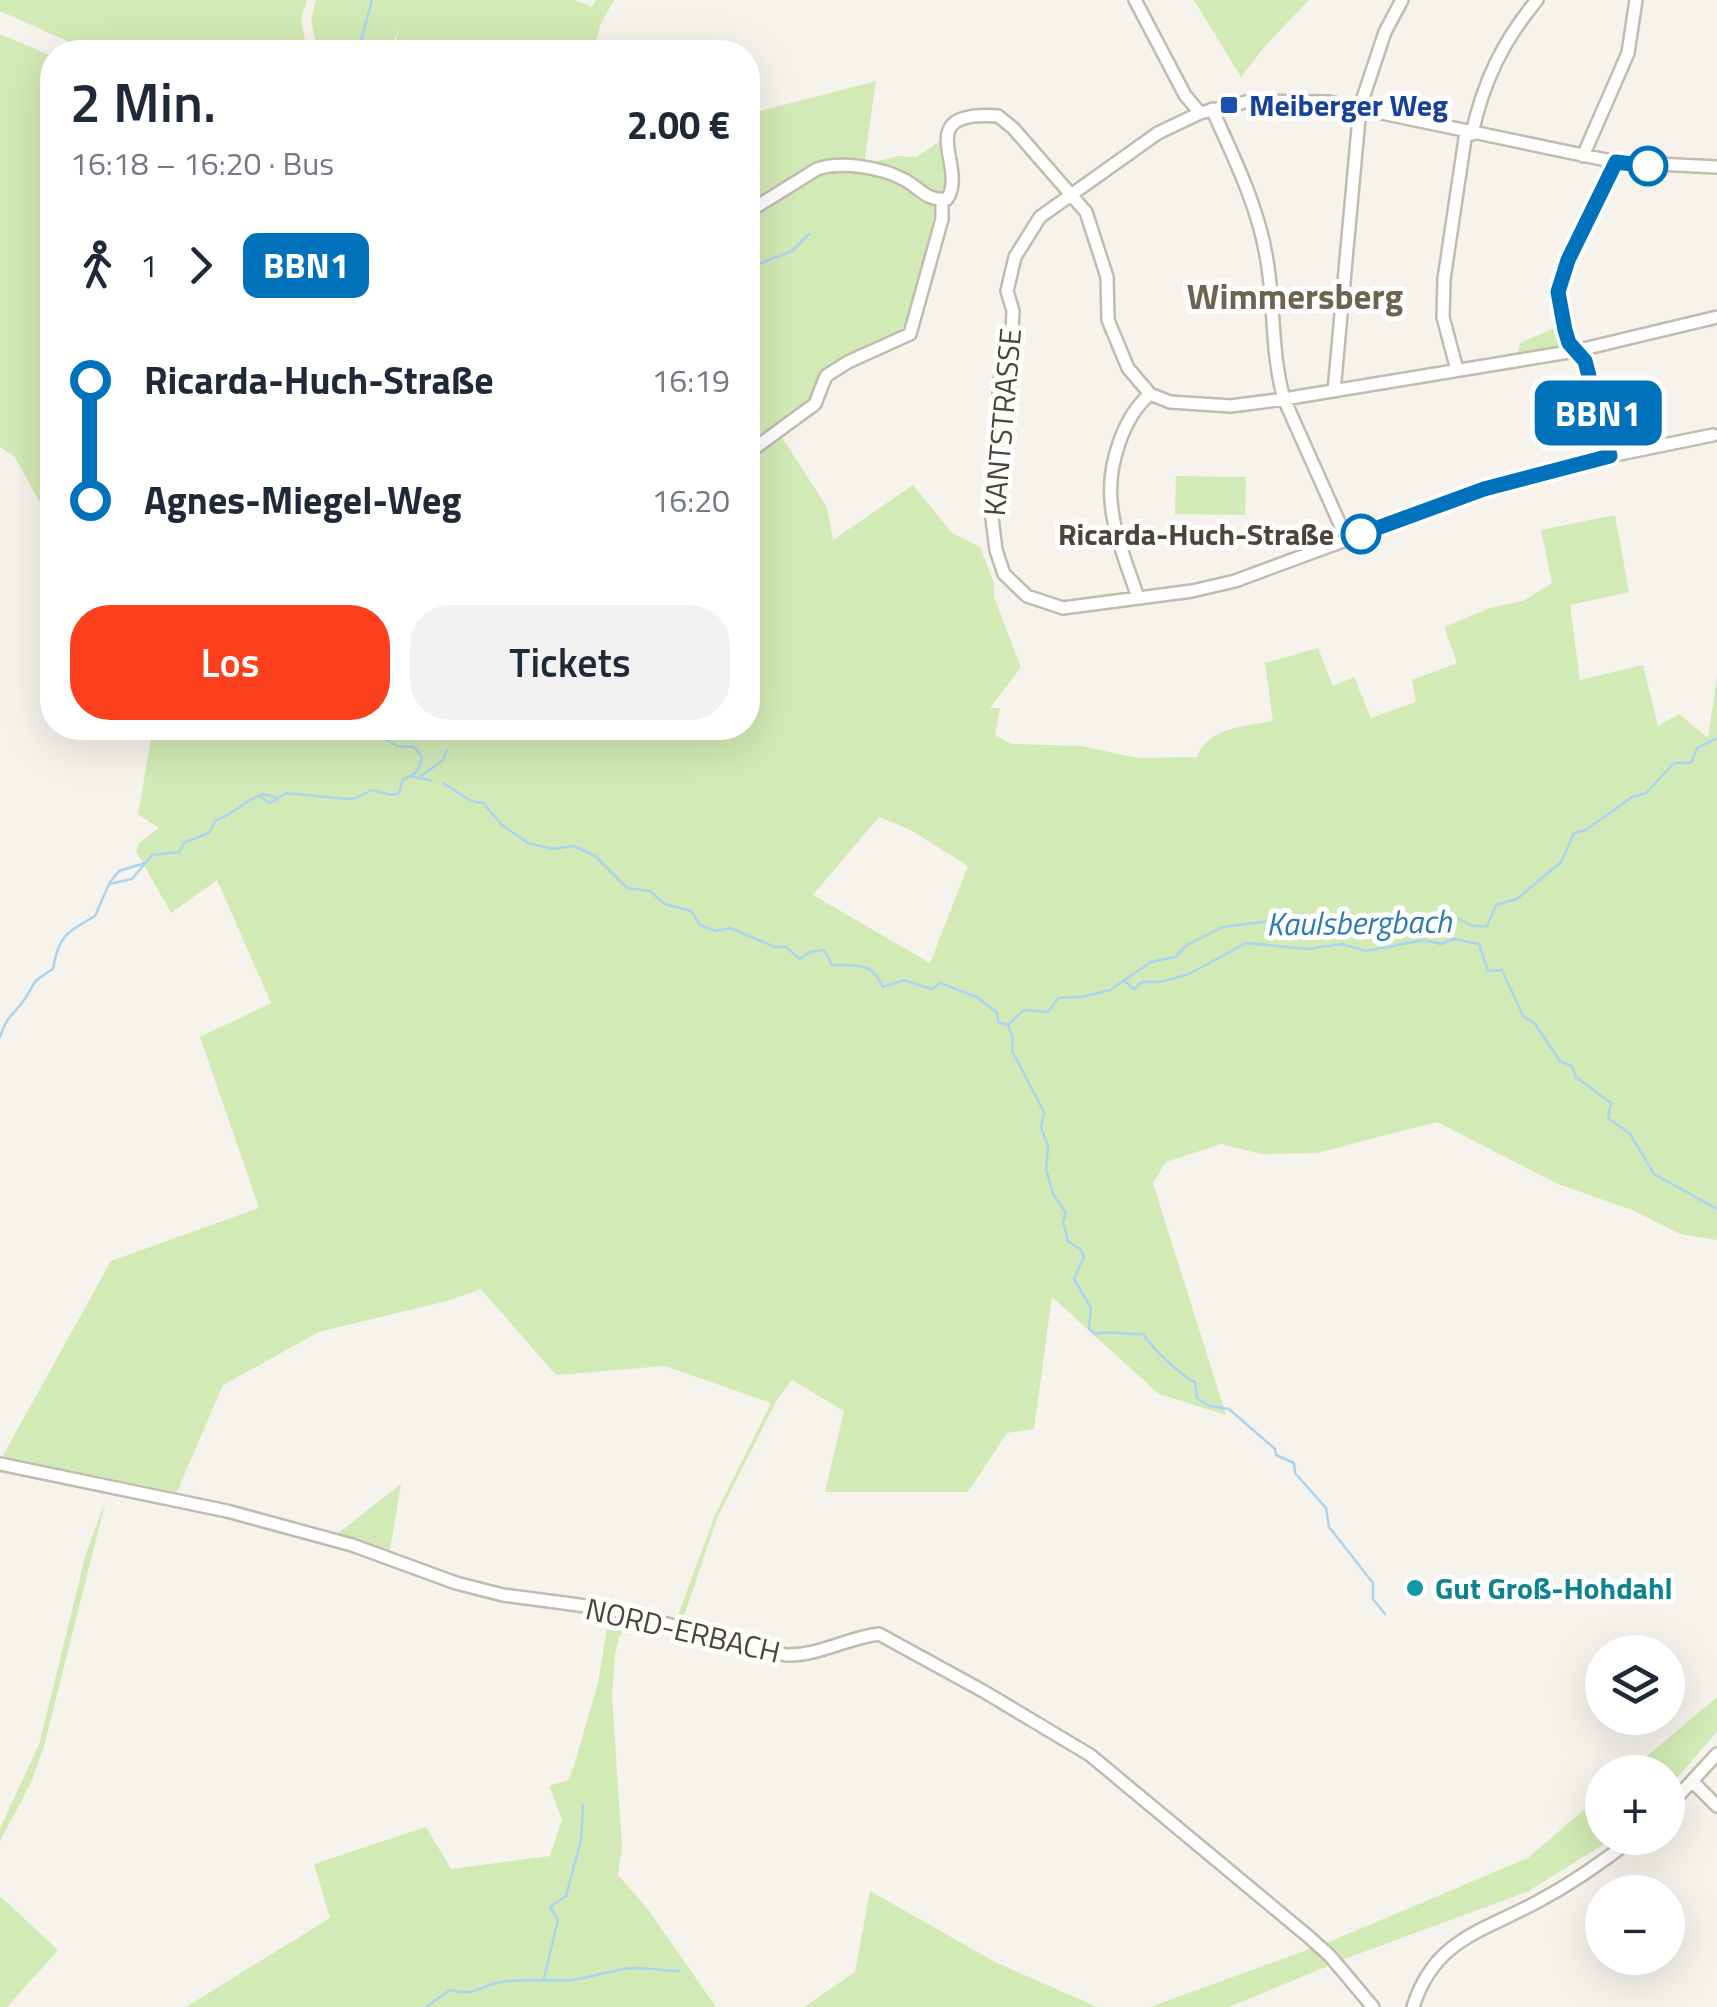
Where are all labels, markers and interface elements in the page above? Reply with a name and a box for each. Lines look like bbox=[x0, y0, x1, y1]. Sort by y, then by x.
text: 2 Min. bbox=[70, 60, 216, 143]
place label: Meiberger Weg bbox=[1249, 82, 1448, 128]
marker: Meiberger Weg bbox=[1218, 94, 1240, 116]
text: 2.00 € bbox=[627, 96, 730, 154]
text: 16:18 – 16:20 · Bus bbox=[70, 139, 334, 187]
unlabelled marker bbox=[1629, 147, 1667, 185]
icon: walk bbox=[70, 238, 125, 293]
icon: forward bbox=[173, 238, 228, 293]
text: BBN1 bbox=[263, 238, 349, 292]
text: 1 bbox=[140, 241, 158, 289]
district label: Wimmersberg bbox=[1187, 269, 1403, 323]
street label: KANTSTRASSE bbox=[971, 326, 1033, 518]
text: Ricarda-Huch-Straße bbox=[144, 351, 494, 409]
text: 16:19 bbox=[651, 356, 730, 404]
line badge: BBN1 bbox=[1528, 380, 1668, 446]
text: BBN1 bbox=[1555, 386, 1641, 440]
text: Agnes-Miegel-Weg bbox=[144, 471, 462, 529]
text: 16:20 bbox=[651, 476, 730, 524]
place label: Ricarda-Huch-Straße bbox=[1058, 511, 1334, 557]
marker: Ricarda-Huch-Straße bbox=[1342, 515, 1380, 553]
button: Los bbox=[70, 605, 390, 720]
button: Tickets bbox=[410, 605, 730, 720]
water label: Kaulsbergbach bbox=[1266, 896, 1453, 948]
place label: Gut Groß-Hohdahl bbox=[1435, 1565, 1673, 1611]
marker: Gut Groß-Hohdahl bbox=[1404, 1577, 1426, 1599]
street label: NORD-ERBACH bbox=[581, 1585, 785, 1675]
map controls bbox=[1585, 1635, 1685, 1975]
button: layers bbox=[1585, 1635, 1685, 1735]
button: + bbox=[1585, 1755, 1685, 1855]
button: − bbox=[1585, 1875, 1685, 1975]

